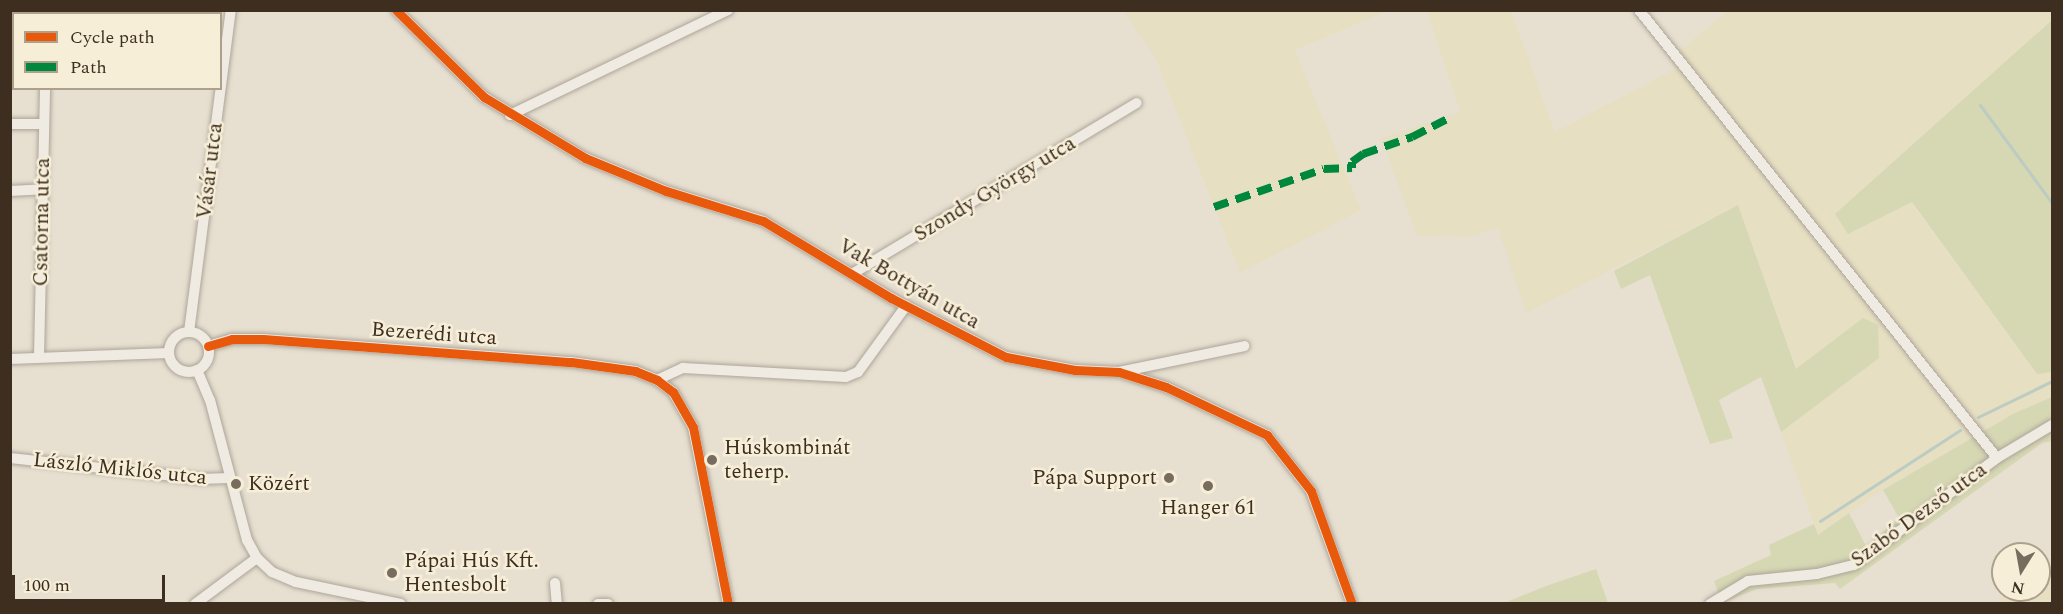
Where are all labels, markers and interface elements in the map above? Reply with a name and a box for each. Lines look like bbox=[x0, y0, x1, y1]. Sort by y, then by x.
legend bbox=[12, 12, 222, 90]
text: Cycle path bbox=[70, 24, 155, 51]
text: Path bbox=[70, 54, 107, 81]
street label: Vásár utca bbox=[192, 121, 228, 221]
street label: Szondy György utca bbox=[910, 131, 1080, 247]
street label: Csatorna utca bbox=[28, 157, 56, 287]
street label: Vak Bottyán utca bbox=[834, 233, 984, 335]
street label: Bezerédi utca bbox=[370, 317, 498, 351]
place label: Húskombinát teherp. bbox=[724, 435, 851, 485]
street label: László Miklós utca bbox=[32, 447, 208, 491]
marker: Húskombinát teherp. bbox=[705, 453, 719, 467]
street label: Szabó Dezső utca bbox=[1846, 457, 1992, 573]
place label: Pápa Support bbox=[1032, 465, 1157, 491]
place label: Közért bbox=[248, 471, 310, 497]
marker: Pápa Support bbox=[1162, 471, 1176, 485]
marker: Közért bbox=[229, 477, 243, 491]
marker: Hanger 61 bbox=[1201, 479, 1215, 493]
place label: Hanger 61 bbox=[1160, 495, 1256, 521]
north arrow bbox=[1991, 542, 2051, 602]
place label: Pápai Hús Kft. Hentesbolt bbox=[404, 548, 539, 598]
scale bar bbox=[15, 563, 168, 601]
marker: Pápai Hús Kft. Hentesbolt bbox=[385, 566, 399, 580]
text: 100 m bbox=[23, 572, 70, 599]
text: N bbox=[2009, 575, 2027, 601]

